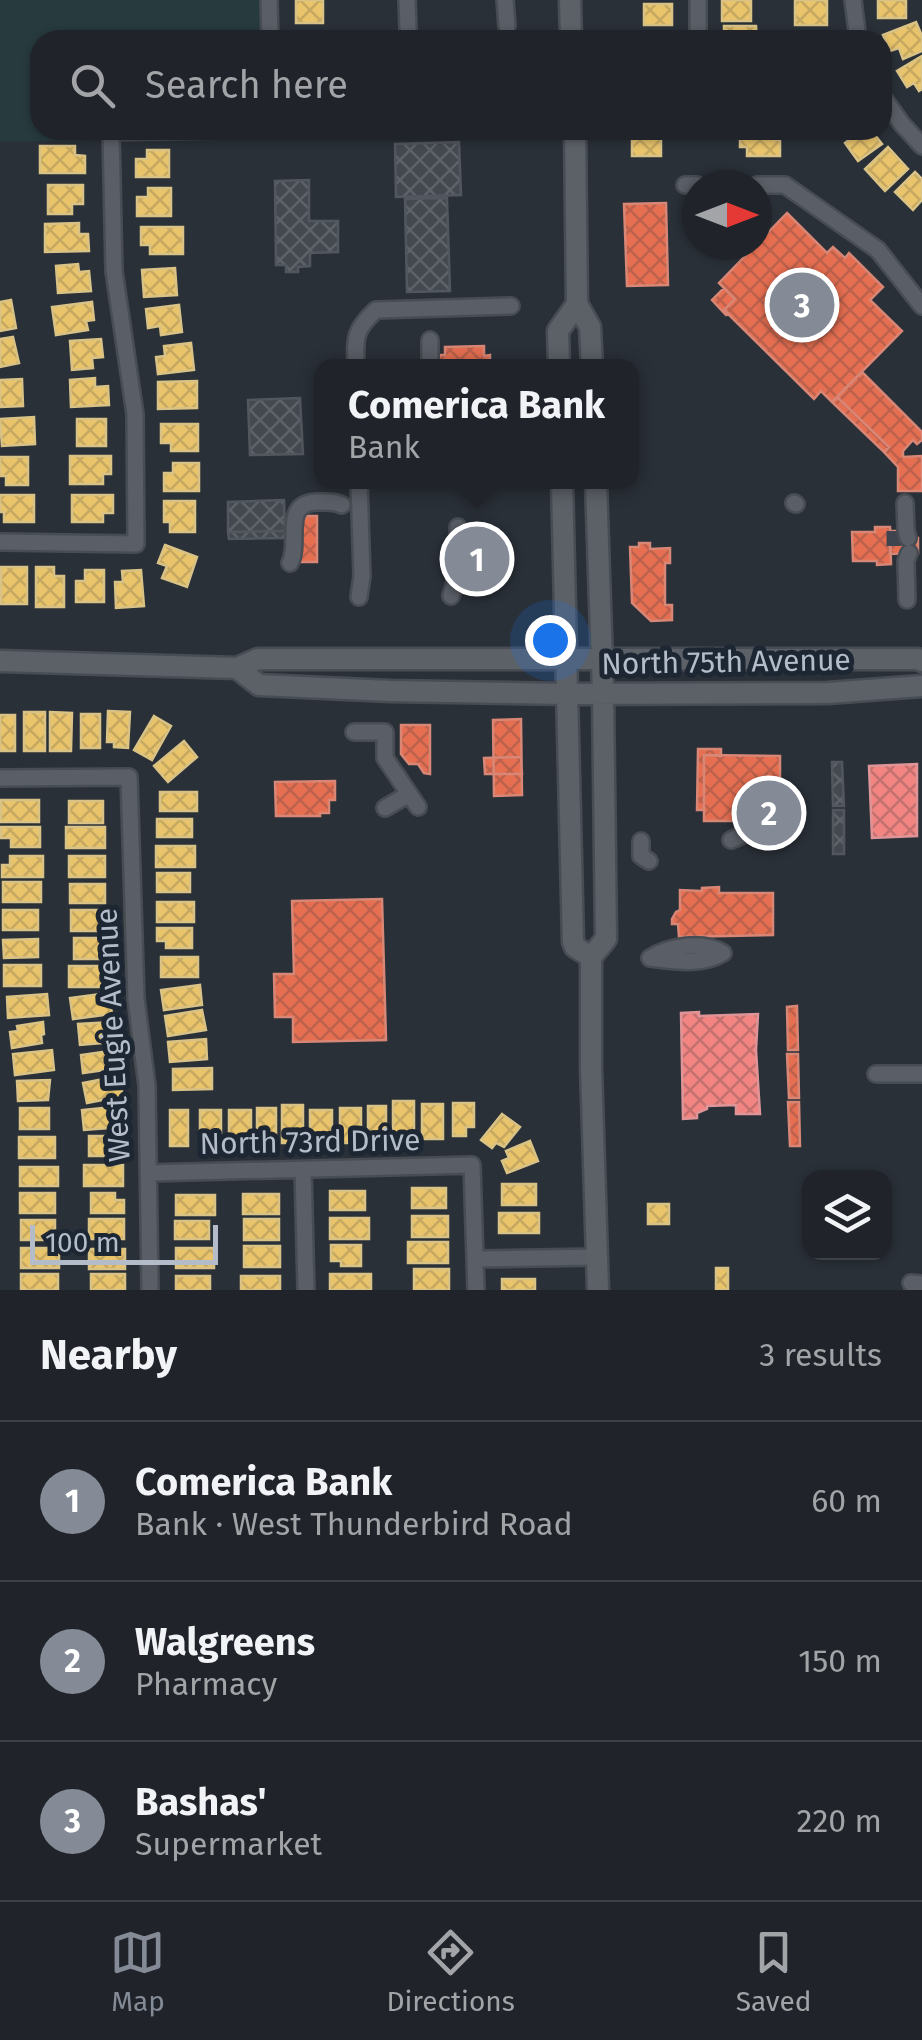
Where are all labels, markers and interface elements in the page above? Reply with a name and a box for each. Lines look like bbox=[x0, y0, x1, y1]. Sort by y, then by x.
search box bbox=[30, 30, 892, 140]
icon: search bbox=[65, 58, 120, 113]
text: Search here bbox=[145, 62, 348, 108]
north arrow bbox=[682, 170, 772, 260]
pin: 3 bbox=[770, 268, 834, 342]
popup bbox=[314, 359, 639, 489]
text: Comerica Bank bbox=[348, 382, 605, 428]
text: Bank bbox=[348, 428, 420, 466]
pin: 1 bbox=[444, 522, 510, 596]
your location bbox=[525, 615, 576, 666]
street label: North 75th Avenue bbox=[601, 642, 851, 682]
pin: 2 bbox=[736, 776, 802, 850]
street label: West Eugie Avenue bbox=[88, 907, 138, 1163]
street label: North 73rd Drive bbox=[199, 1122, 421, 1162]
map controls bbox=[802, 1170, 892, 1260]
button: layers bbox=[802, 1170, 892, 1260]
scale bar bbox=[30, 1220, 218, 1264]
text: 100 m bbox=[45, 1226, 120, 1259]
text: Nearby bbox=[40, 1330, 177, 1380]
text: 3 results bbox=[759, 1336, 882, 1374]
text: Comerica Bank bbox=[135, 1459, 392, 1505]
text: 1 bbox=[65, 1482, 80, 1520]
text: 60 m bbox=[811, 1482, 882, 1520]
text: Bank · West Thunderbird Road bbox=[135, 1505, 573, 1543]
text: Walgreens bbox=[135, 1619, 315, 1665]
text: 2 bbox=[64, 1642, 81, 1680]
text: 150 m bbox=[798, 1642, 882, 1680]
text: Pharmacy bbox=[135, 1665, 277, 1703]
text: Bashas' bbox=[135, 1779, 266, 1825]
text: 3 bbox=[64, 1802, 81, 1840]
text: 220 m bbox=[797, 1802, 882, 1840]
text: Supermarket bbox=[135, 1825, 322, 1863]
tab: Map bbox=[110, 1925, 165, 2018]
tab: Directions bbox=[386, 1925, 515, 2018]
tab: Saved bbox=[736, 1925, 812, 2018]

